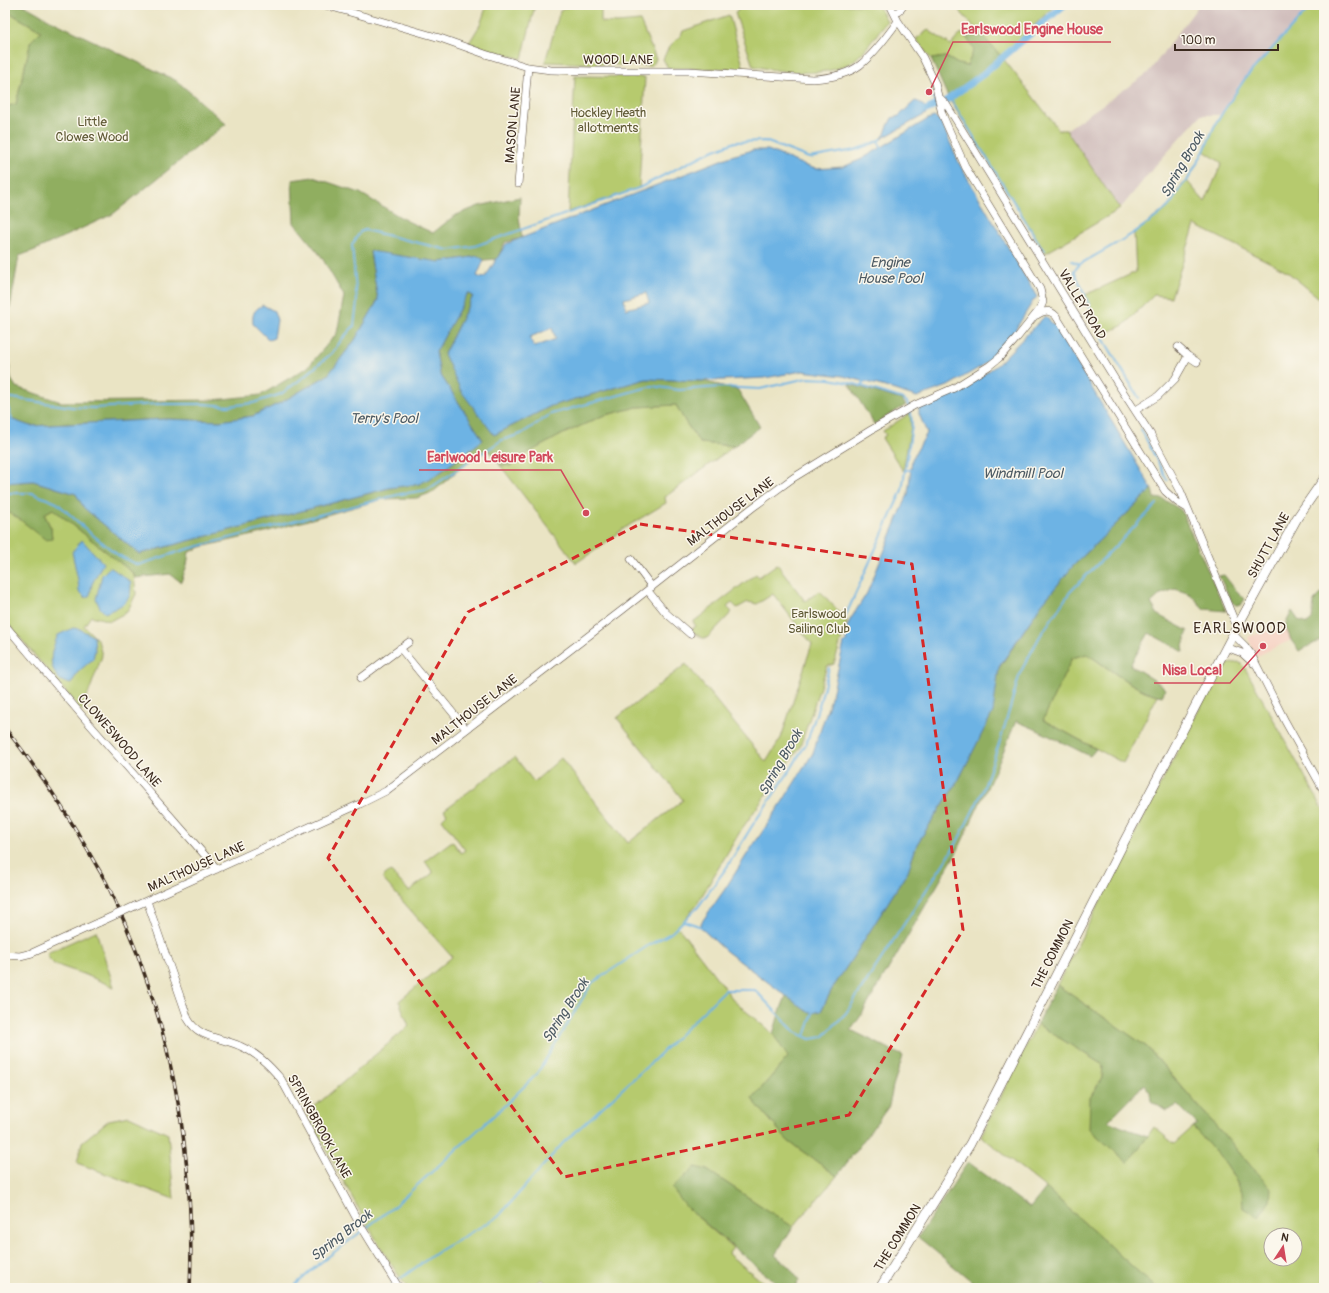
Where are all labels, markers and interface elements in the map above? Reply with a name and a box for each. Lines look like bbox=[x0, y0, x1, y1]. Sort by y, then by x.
callout: Earlswood Engine House bbox=[953, 16, 1111, 42]
text: Earlswood Engine House bbox=[961, 21, 1104, 38]
scale bar bbox=[1175, 26, 1278, 52]
text: 100 m bbox=[1181, 33, 1216, 48]
street label: WOOD LANE bbox=[583, 52, 653, 68]
street label: MASON LANE bbox=[502, 86, 524, 164]
park label: Hockley Heath allotments bbox=[570, 105, 646, 136]
park label: Little Clowes Wood bbox=[55, 114, 129, 145]
water label: Spring Brook bbox=[1157, 127, 1209, 200]
water label: Engine House Pool bbox=[857, 254, 925, 287]
street label: VALLEY ROAD bbox=[1055, 266, 1109, 343]
water label: Terry's Pool bbox=[350, 410, 420, 427]
callout: Earlwood Leisure Park bbox=[419, 444, 561, 470]
text: Earlwood Leisure Park bbox=[427, 449, 553, 466]
water label: Windmill Pool bbox=[983, 465, 1065, 482]
street label: MALTHOUSE LANE bbox=[684, 474, 777, 550]
street label: SHUTT LANE bbox=[1244, 509, 1294, 581]
park label: Earlswood Sailing Club bbox=[788, 606, 850, 637]
district label: EARLSWOOD bbox=[1193, 619, 1287, 638]
callout: Nisa Local bbox=[1154, 657, 1230, 683]
text: Nisa Local bbox=[1162, 662, 1222, 679]
street label: MALTHOUSE LANE bbox=[428, 671, 521, 748]
street label: CLOWESWOOD LANE bbox=[74, 691, 164, 791]
water label: Spring Brook bbox=[755, 725, 807, 798]
street label: MALTHOUSE LANE bbox=[145, 838, 248, 896]
street label: THE COMMON bbox=[1028, 917, 1077, 992]
water label: Spring Brook bbox=[538, 974, 593, 1046]
street label: SPRINGBROOK LANE bbox=[284, 1072, 355, 1182]
street label: THE COMMON bbox=[871, 1201, 925, 1274]
water label: Spring Brook bbox=[307, 1205, 376, 1265]
north arrow bbox=[1263, 1227, 1303, 1267]
text: N bbox=[1280, 1231, 1291, 1245]

